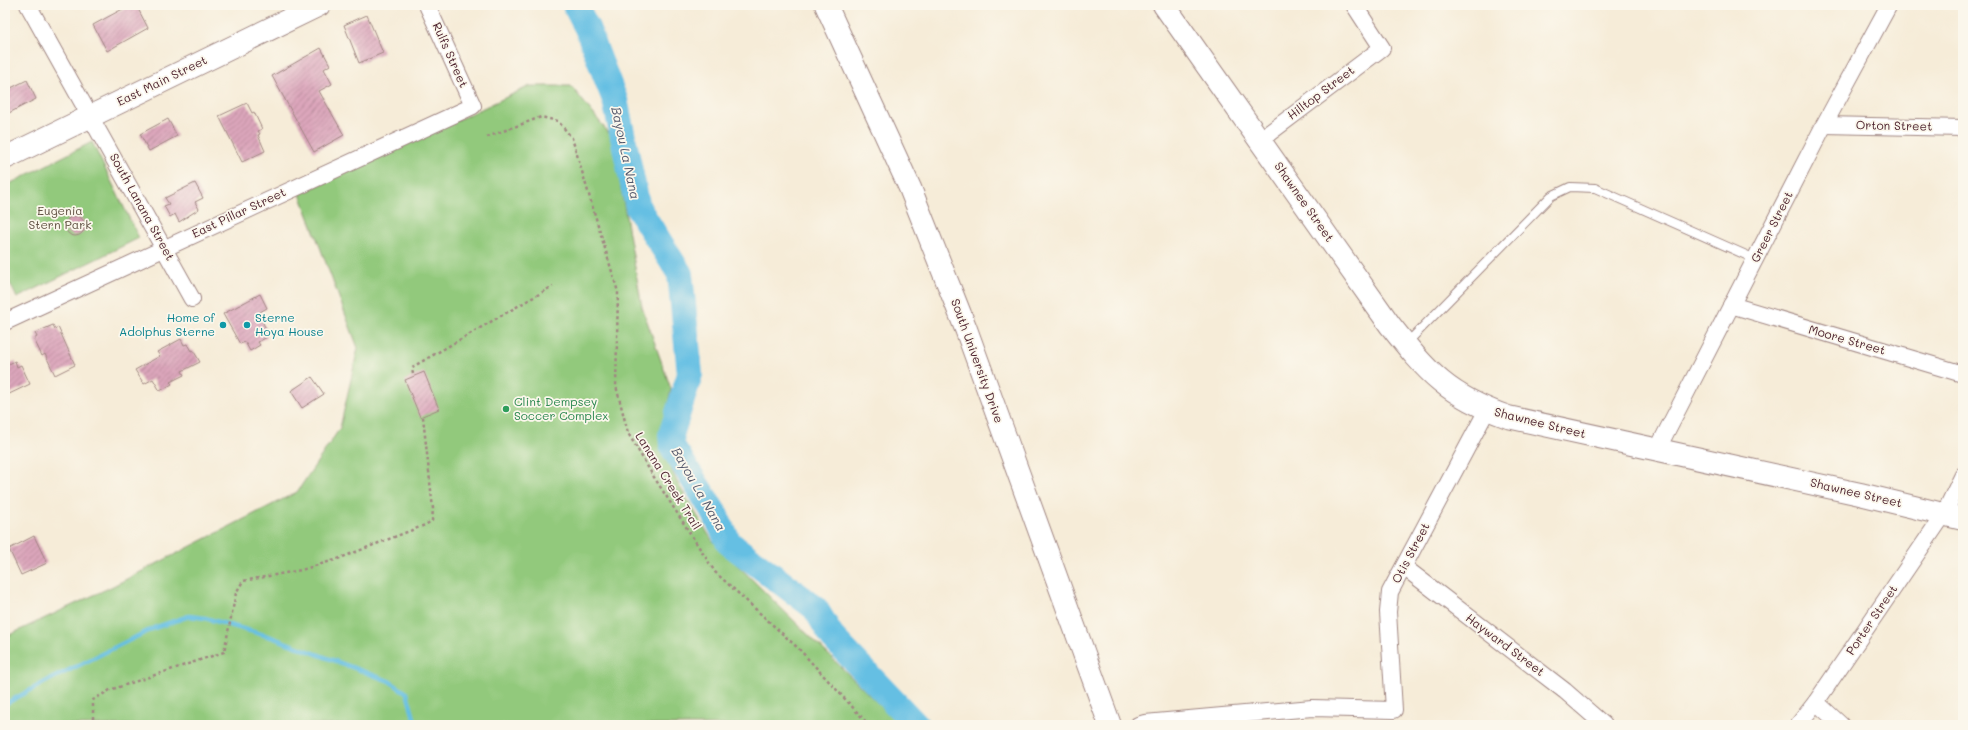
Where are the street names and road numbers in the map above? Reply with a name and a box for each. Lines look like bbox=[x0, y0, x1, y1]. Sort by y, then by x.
street label: Rulfs Street bbox=[429, 19, 472, 90]
street label: East Main Street bbox=[114, 51, 209, 109]
street label: Hilltop Street bbox=[1284, 62, 1357, 123]
street label: Orton Street bbox=[1856, 116, 1932, 134]
street label: South Lanana Street bbox=[107, 150, 179, 263]
street label: Shawnee Street bbox=[1271, 158, 1338, 244]
street label: East Pillar Street bbox=[189, 183, 288, 241]
street label: Greer Street bbox=[1746, 188, 1796, 265]
street label: South University Drive bbox=[948, 296, 1008, 425]
street label: Moore Street bbox=[1807, 320, 1888, 358]
street label: Shawnee Street bbox=[1493, 403, 1588, 441]
street label: Lanana Creek Trail bbox=[632, 429, 705, 532]
street label: Shawnee Street bbox=[1809, 474, 1904, 510]
street label: Otis Street bbox=[1387, 519, 1433, 586]
street label: Porter Street bbox=[1842, 581, 1901, 658]
street label: Hayward Street bbox=[1463, 609, 1548, 679]

